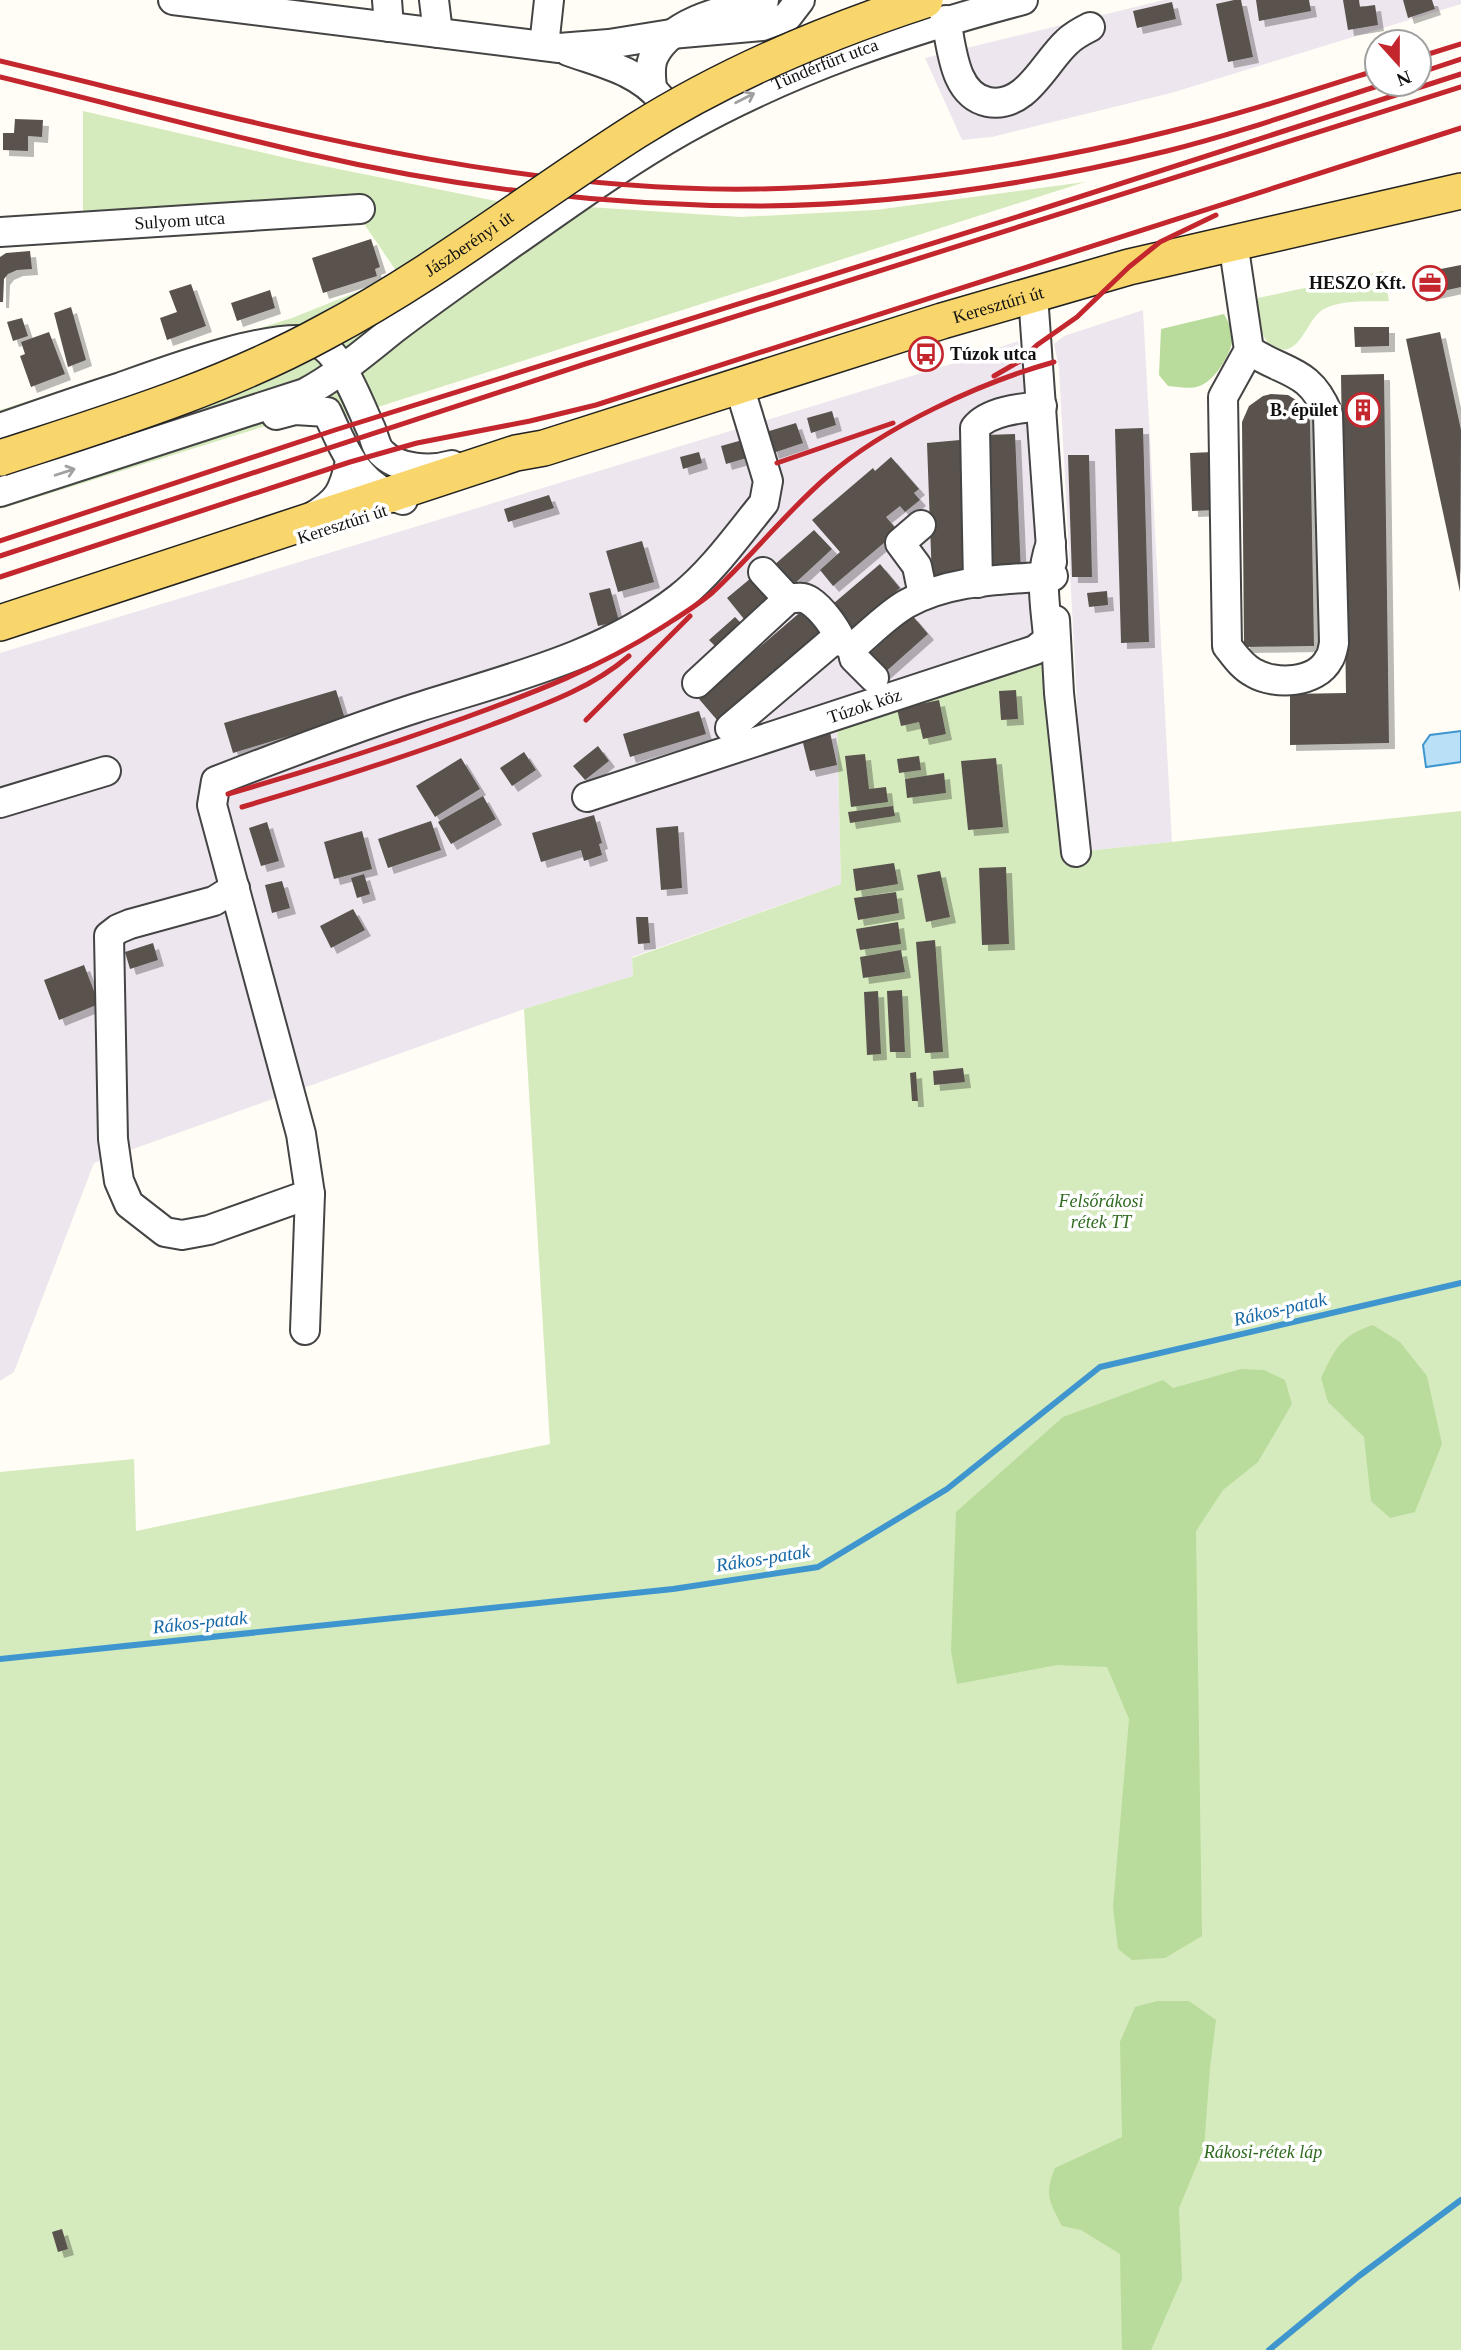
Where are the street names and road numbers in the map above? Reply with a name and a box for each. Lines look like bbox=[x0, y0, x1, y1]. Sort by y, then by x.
street label: Tündérfürt utca bbox=[769, 34, 881, 94]
street label: Jászberényi út bbox=[421, 207, 517, 281]
street label: Sulyom utca bbox=[134, 208, 225, 233]
street label: Keresztúri út bbox=[950, 282, 1046, 327]
street label: Keresztúri út bbox=[294, 500, 390, 548]
street label: Túzok köz bbox=[825, 685, 904, 727]

